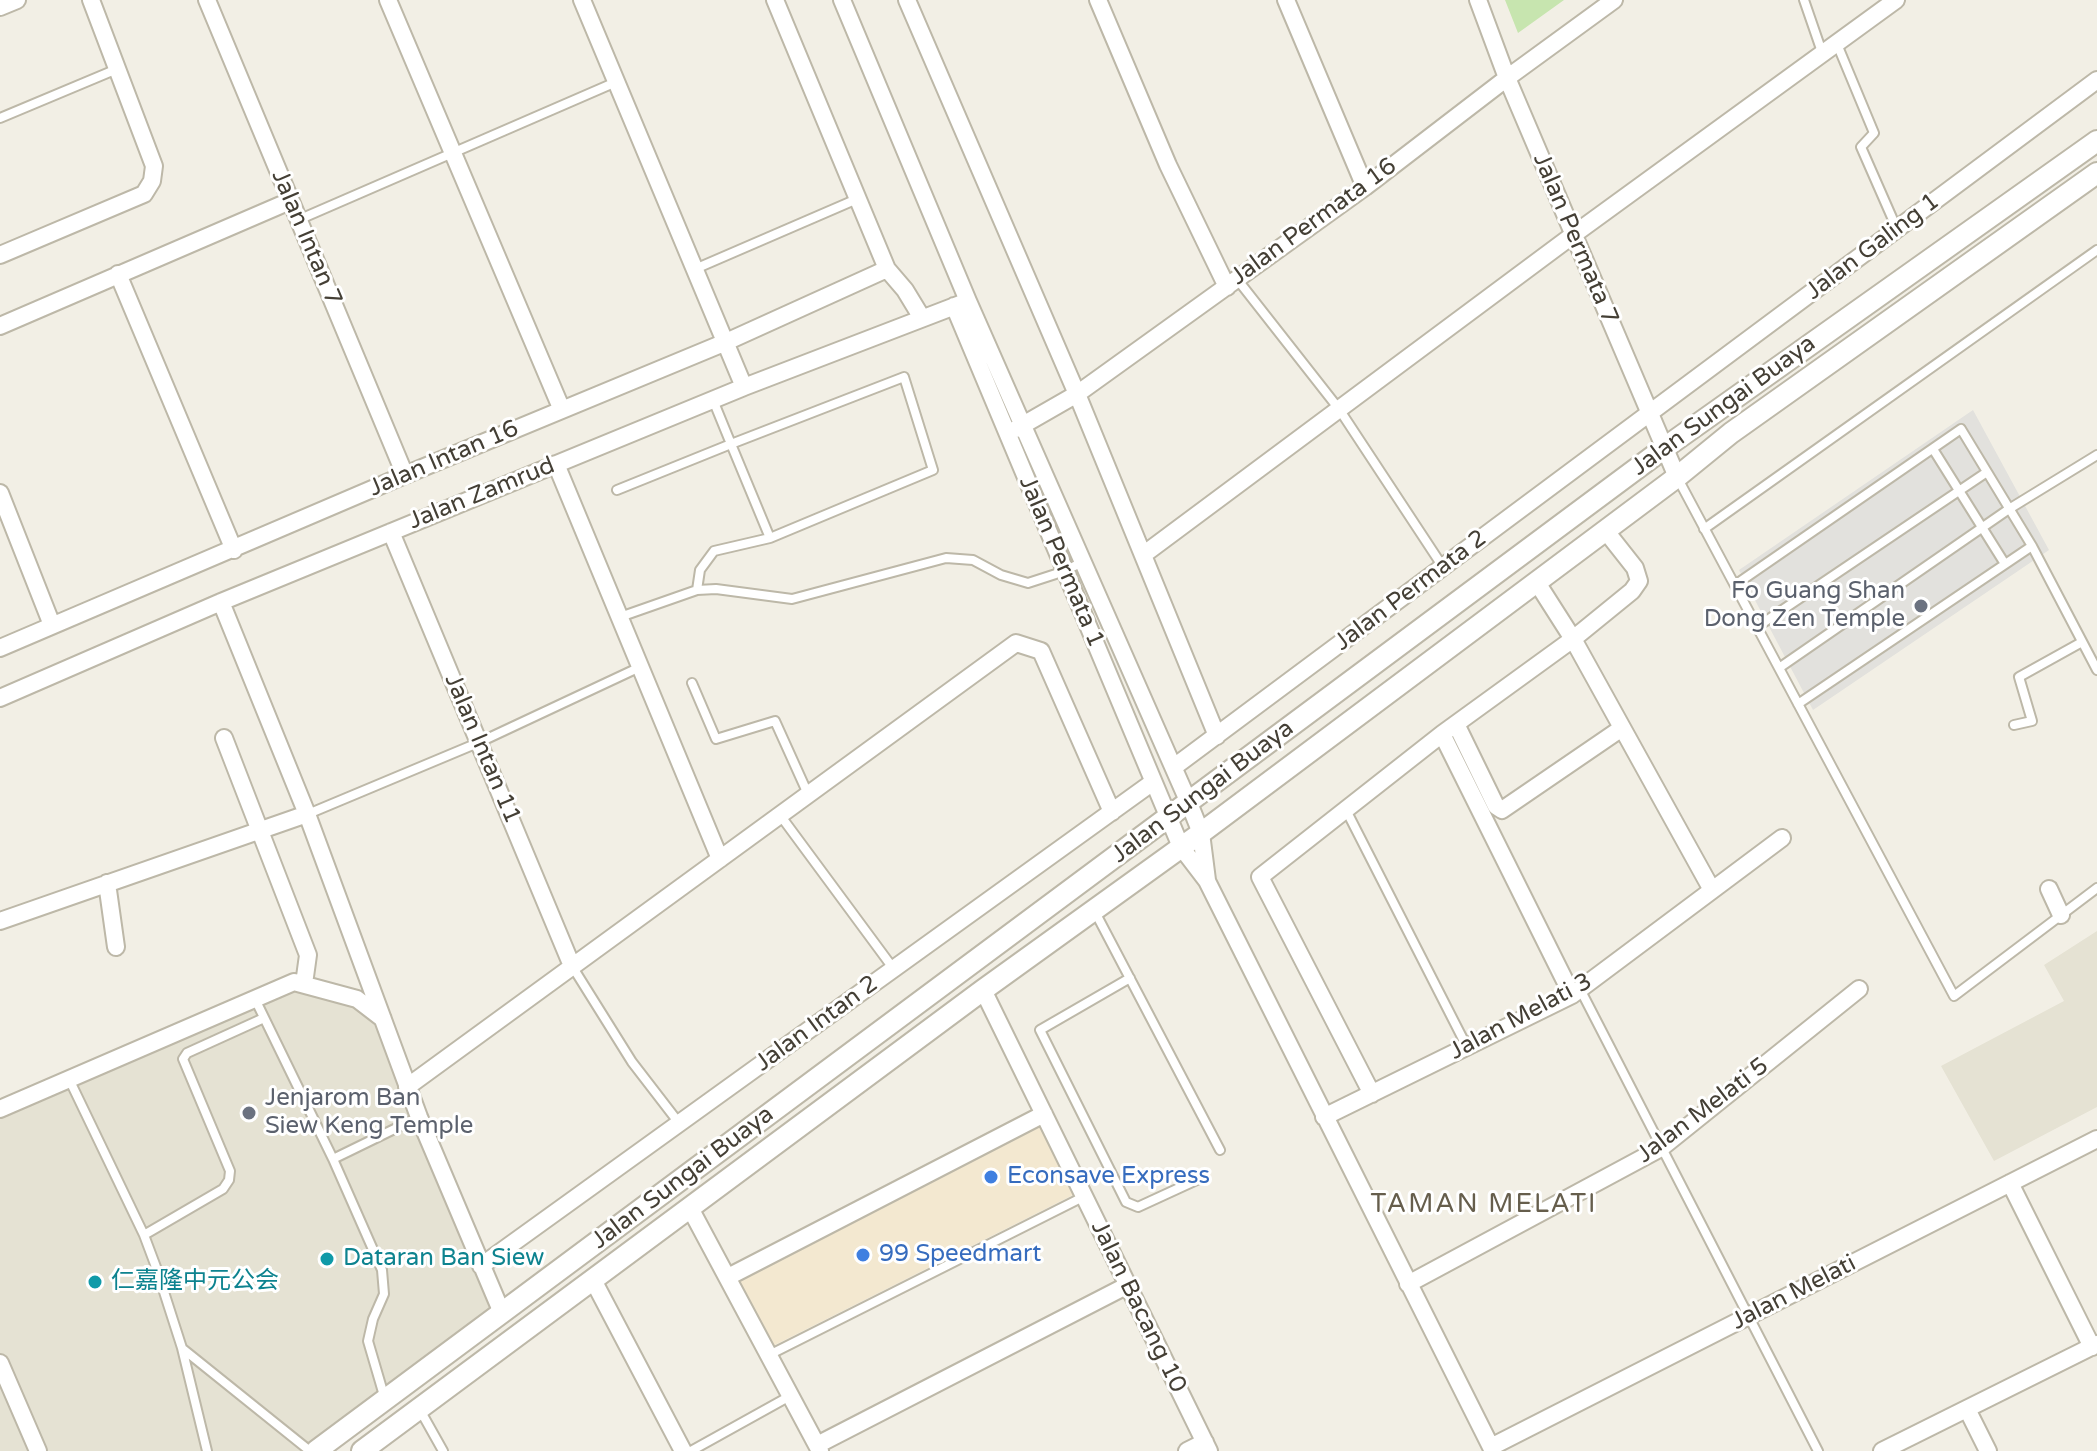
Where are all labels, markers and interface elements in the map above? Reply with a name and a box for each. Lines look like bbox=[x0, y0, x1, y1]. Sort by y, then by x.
street label: Jalan Permata 7 bbox=[1526, 149, 1624, 329]
street label: Jalan Permata 16 bbox=[1226, 152, 1402, 292]
street label: Jalan Intan 7 bbox=[265, 166, 347, 310]
street label: Jalan Galing 1 bbox=[1801, 187, 1945, 307]
street label: Jalan Sungai Buaya bbox=[1626, 330, 1822, 482]
street label: Jalan Intan 16 bbox=[365, 415, 523, 503]
street label: Jalan Zamrud bbox=[405, 452, 559, 536]
street label: Jalan Permata 1 bbox=[1012, 472, 1110, 652]
street label: Jalan Permata 2 bbox=[1329, 525, 1493, 657]
place label: Fo Guang Shan Dong Zen Temple bbox=[1704, 578, 1905, 634]
marker: Fo Guang Shan Dong Zen Temple bbox=[1912, 597, 1930, 615]
street label: Jalan Intan 11 bbox=[438, 670, 526, 828]
street label: Jalan Sungai Buaya bbox=[1106, 714, 1300, 870]
street label: Jalan Melati 3 bbox=[1445, 967, 1597, 1067]
street label: Jalan Intan 2 bbox=[750, 970, 884, 1078]
street label: Jalan Melati 5 bbox=[1632, 1052, 1774, 1170]
place label: Jenjarom Ban Siew Keng Temple bbox=[265, 1085, 473, 1141]
street label: Jalan Sungai Buaya bbox=[586, 1100, 780, 1256]
marker: Jenjarom Ban Siew Keng Temple bbox=[240, 1104, 258, 1122]
place label: Econsave Express bbox=[1007, 1163, 1210, 1191]
marker: Econsave Express bbox=[982, 1168, 1000, 1186]
district label: TAMAN MELATI bbox=[1371, 1189, 1597, 1221]
street label: Jalan Bacang 10 bbox=[1084, 1216, 1192, 1398]
place label: 99 Speedmart bbox=[879, 1241, 1041, 1269]
place label: Dataran Ban Siew bbox=[343, 1245, 544, 1273]
marker: 99 Speedmart bbox=[854, 1246, 872, 1264]
street label: Jalan Melati bbox=[1727, 1249, 1861, 1337]
marker: Dataran Ban Siew bbox=[318, 1250, 336, 1268]
place label: 仁嘉隆中元公会 bbox=[111, 1268, 279, 1296]
marker: 仁嘉隆中元公会 bbox=[86, 1273, 104, 1291]

